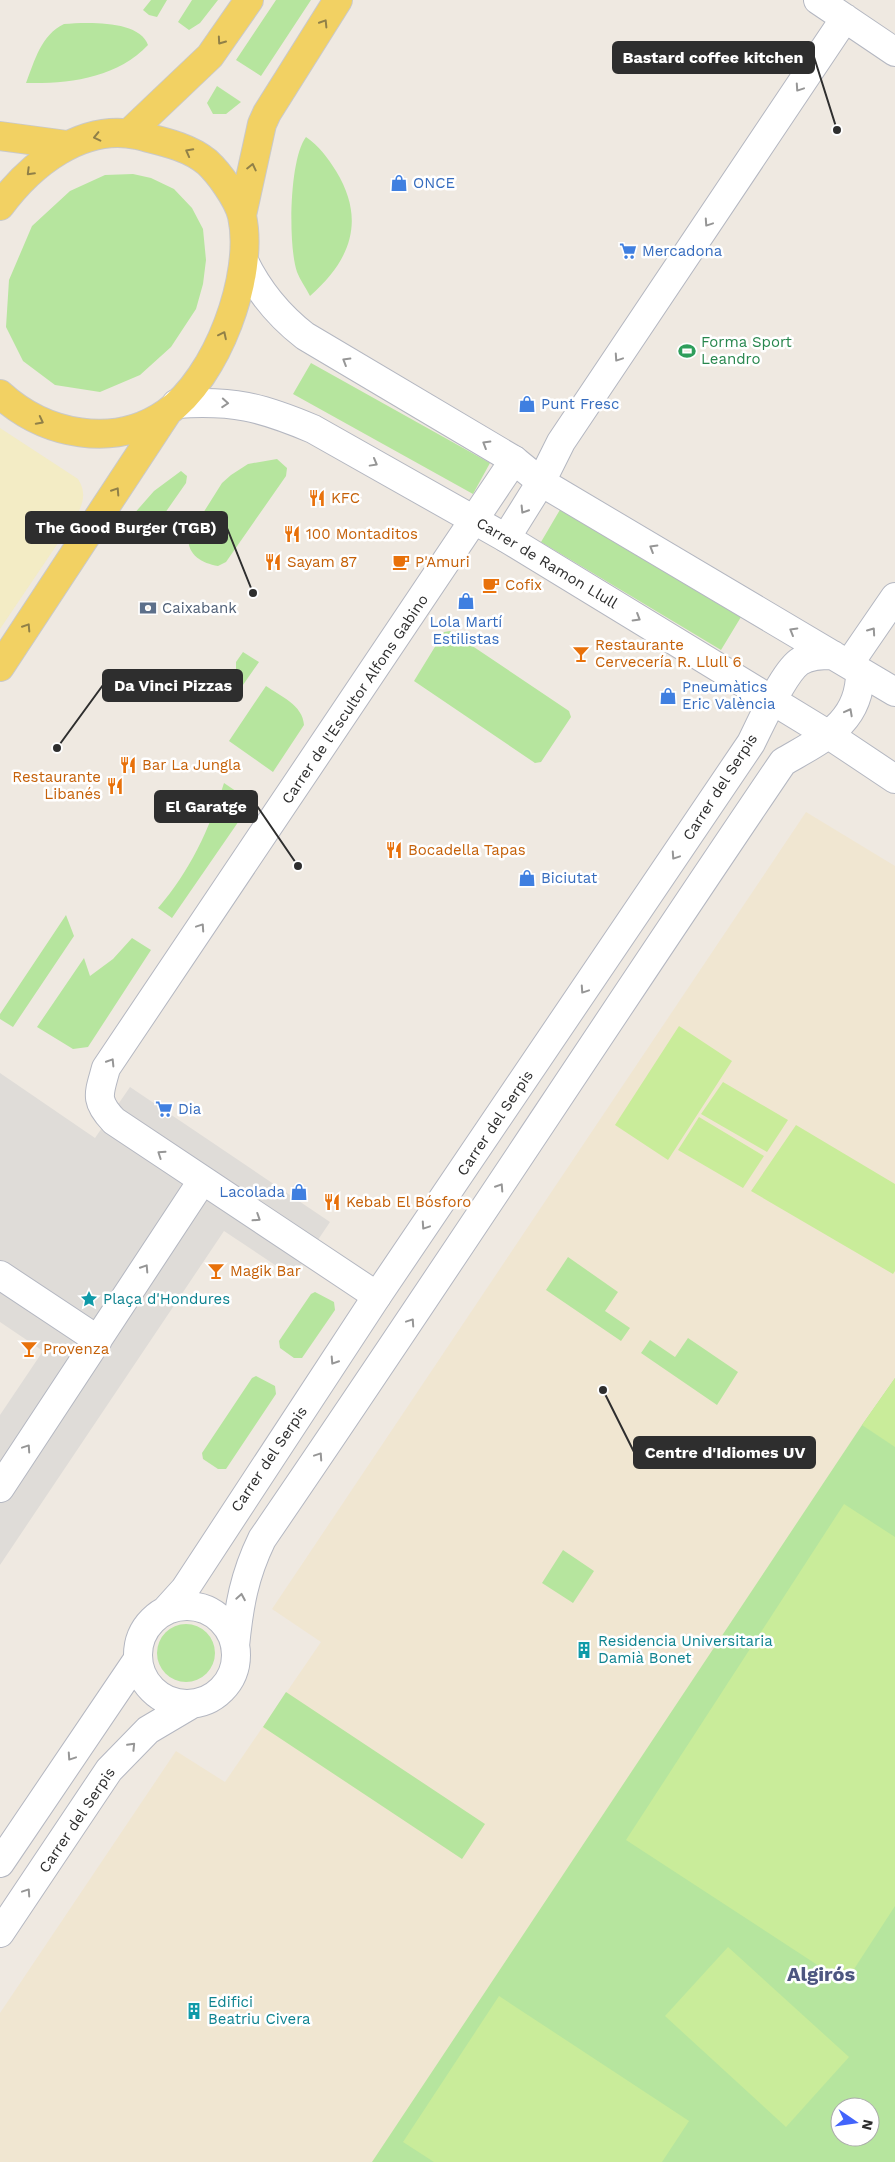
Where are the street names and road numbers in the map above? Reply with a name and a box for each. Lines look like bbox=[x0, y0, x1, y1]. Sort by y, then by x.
street label: Carrer de Ramon Llull bbox=[473, 514, 621, 613]
street label: Carrer de l'Escultor Alfons Gabino bbox=[278, 591, 432, 807]
street label: Carrer del Serpis bbox=[679, 730, 761, 844]
street label: Carrer del Serpis bbox=[453, 1067, 537, 1179]
street label: Carrer del Serpis bbox=[227, 1403, 311, 1515]
street label: Carrer del Serpis bbox=[35, 1764, 119, 1876]

